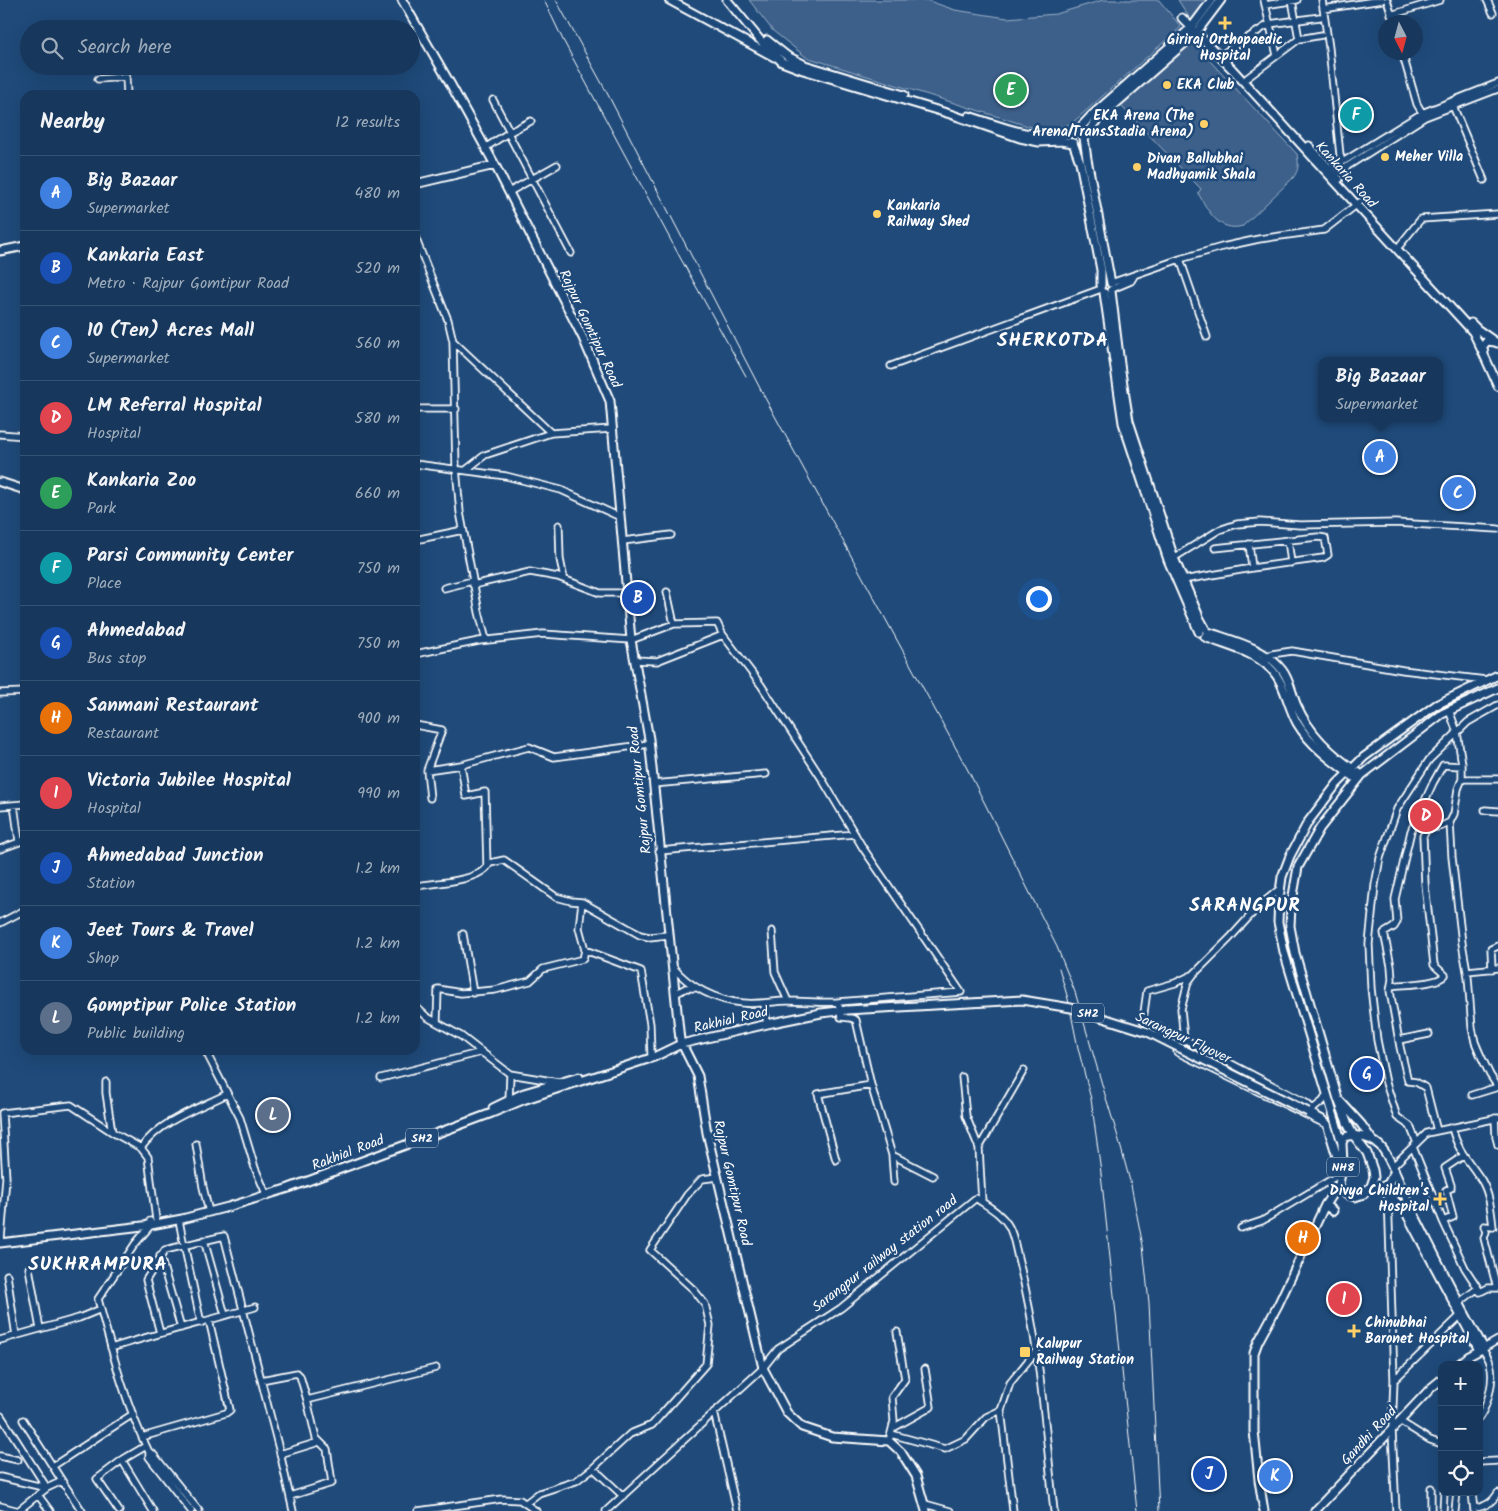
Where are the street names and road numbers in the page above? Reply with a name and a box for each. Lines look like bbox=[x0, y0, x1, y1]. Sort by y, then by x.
street label: Kankaria Road bbox=[1310, 137, 1383, 214]
street label: Rajpur Gomtipur Road bbox=[553, 266, 628, 393]
street label: Rajpur Gomtipur Road bbox=[622, 724, 658, 855]
street label: Rakhial Road bbox=[692, 1001, 771, 1039]
road number: SH2 bbox=[1072, 1004, 1104, 1022]
street label: Sarangpur Flyover bbox=[1131, 1006, 1236, 1070]
street label: Rajpur Gomtipur Road bbox=[707, 1118, 757, 1249]
road number: SH2 bbox=[406, 1128, 438, 1148]
street label: Rakhial Road bbox=[309, 1129, 388, 1177]
road number: NH8 bbox=[1327, 1158, 1359, 1176]
street label: Sarangpur railway station road bbox=[807, 1189, 963, 1318]
street label: Gandhi Road bbox=[1336, 1401, 1403, 1471]

